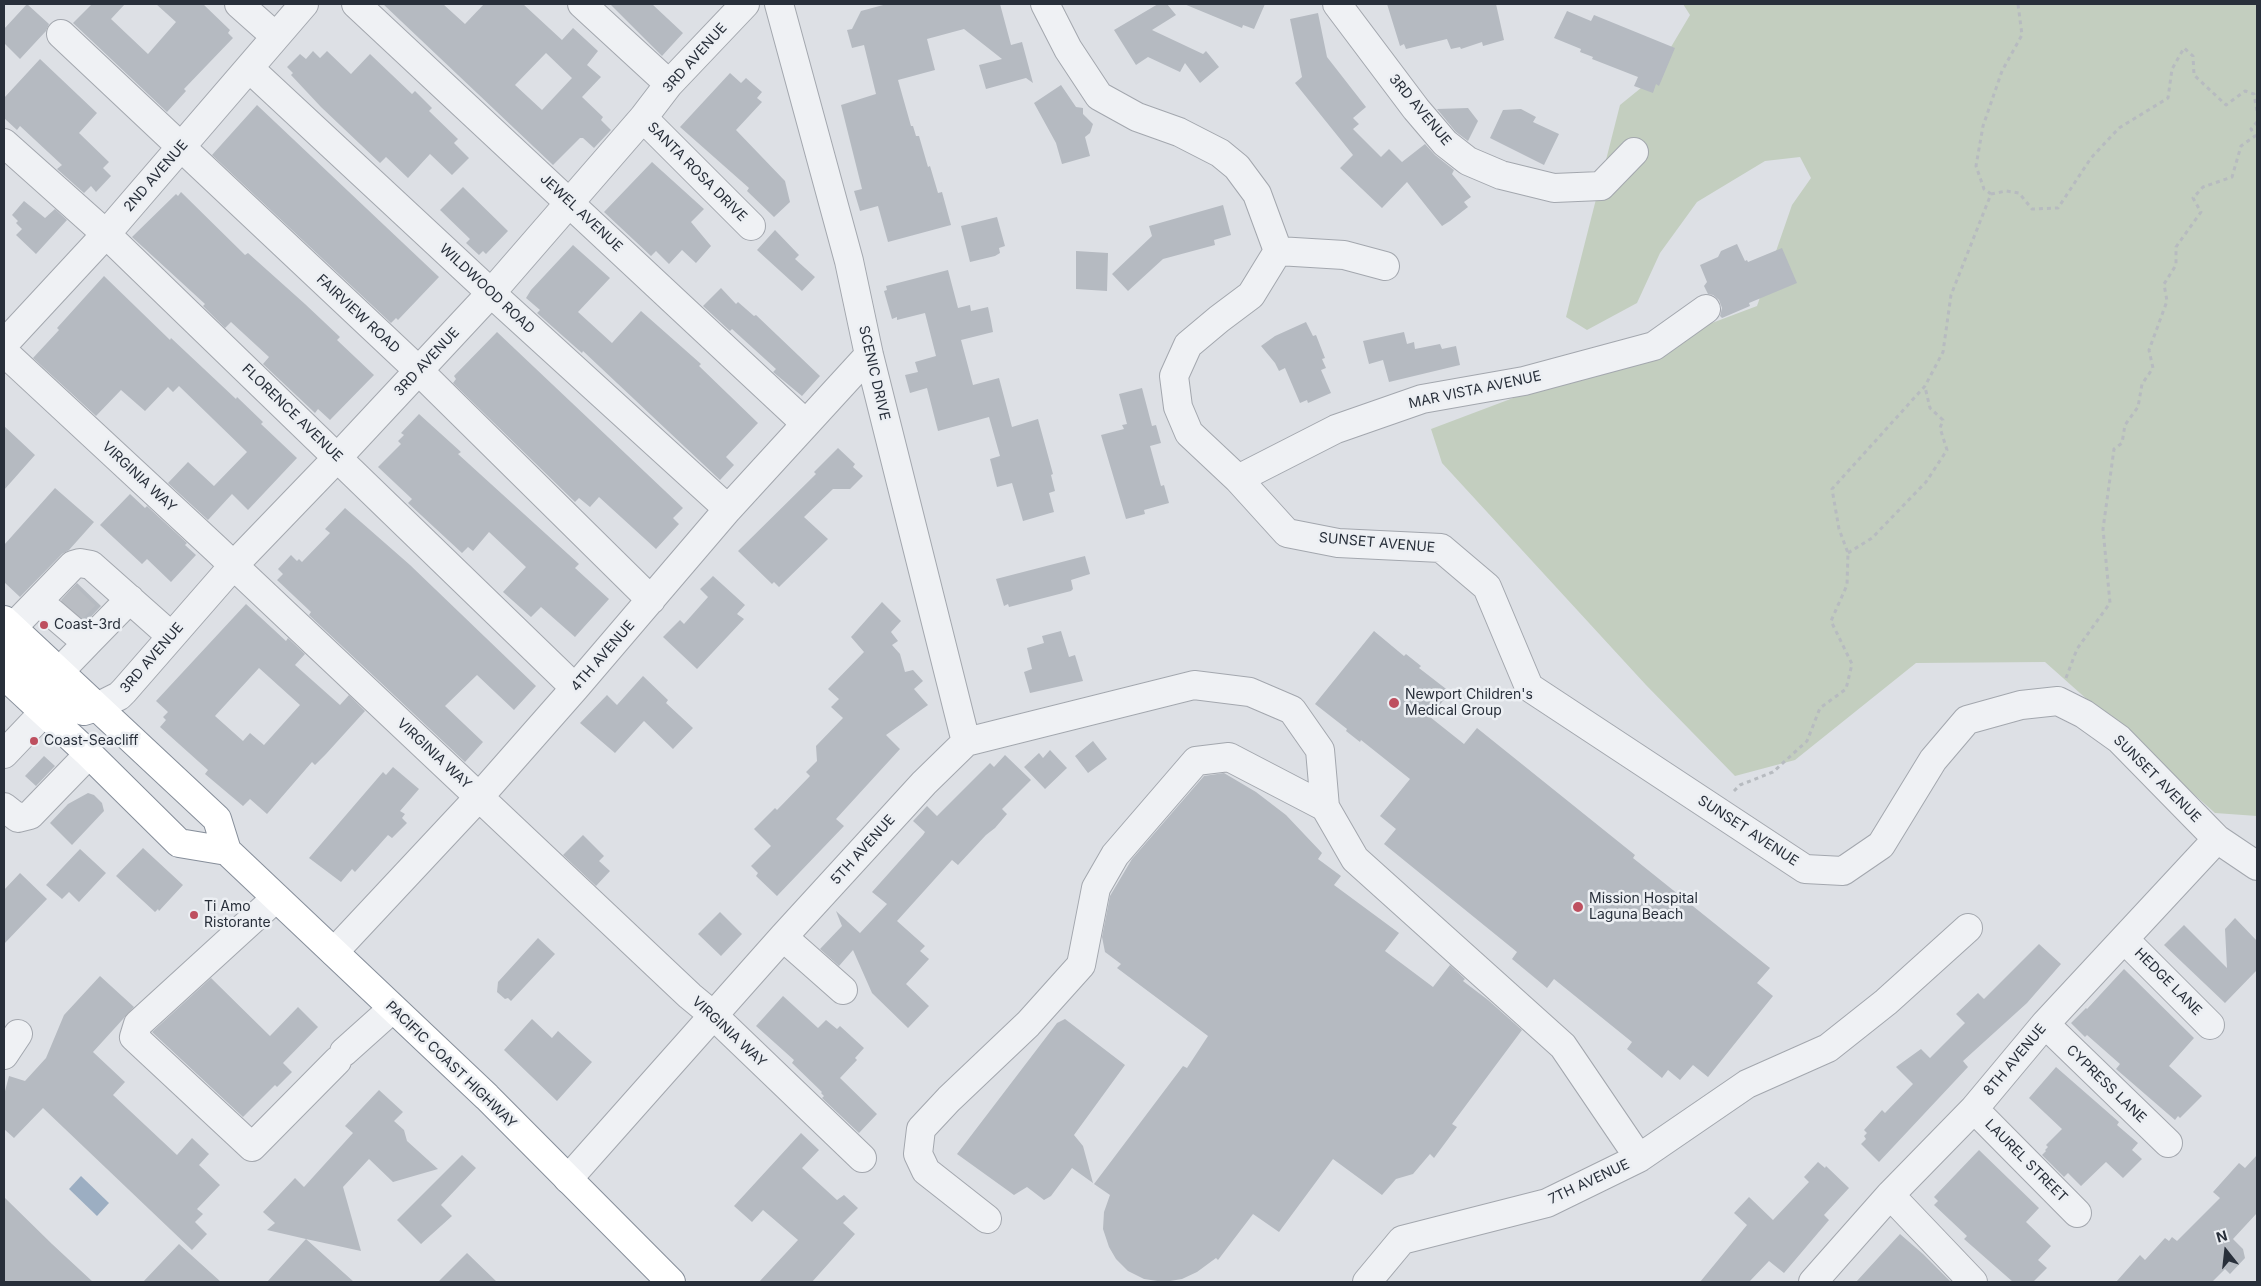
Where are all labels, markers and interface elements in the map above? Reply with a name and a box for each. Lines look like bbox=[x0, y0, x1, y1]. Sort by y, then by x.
street label: 3RD AVENUE bbox=[659, 20, 731, 96]
street label: 3RD AVENUE bbox=[1385, 71, 1455, 149]
street label: SANTA ROSA DRIVE bbox=[644, 119, 750, 225]
street label: 2ND AVENUE bbox=[120, 137, 192, 215]
street label: JEWEL AVENUE bbox=[536, 170, 626, 256]
street label: WILDWOOD ROAD bbox=[436, 241, 538, 337]
street label: FAIRVIEW ROAD bbox=[313, 271, 403, 357]
street label: 3RD AVENUE bbox=[391, 324, 463, 400]
street label: SCENIC DRIVE bbox=[855, 324, 893, 422]
street label: FLORENCE AVENUE bbox=[238, 361, 346, 465]
street label: MAR VISTA AVENUE bbox=[1407, 368, 1543, 412]
street label: VIRGINIA WAY bbox=[98, 438, 180, 516]
street label: SUNSET AVENUE bbox=[1318, 530, 1436, 556]
place label: Coast-3rd bbox=[54, 617, 121, 633]
street label: 4TH AVENUE bbox=[568, 617, 638, 695]
marker: Coast-3rd bbox=[38, 619, 50, 631]
street label: 3RD AVENUE bbox=[117, 619, 187, 697]
place label: Newport Children's Medical Group bbox=[1405, 687, 1533, 720]
marker: Newport Children's Medical Group bbox=[1387, 696, 1401, 710]
street label: VIRGINIA WAY bbox=[393, 715, 475, 793]
street label: SUNSET AVENUE bbox=[2110, 732, 2204, 826]
place label: Coast-Seacliff bbox=[44, 733, 138, 749]
marker: Coast-Seacliff bbox=[28, 735, 40, 747]
street label: SUNSET AVENUE bbox=[1695, 792, 1801, 870]
street label: 5TH AVENUE bbox=[827, 812, 899, 888]
place label: Mission Hospital Laguna Beach bbox=[1589, 891, 1698, 924]
place label: Ti Amo Ristorante bbox=[204, 899, 271, 932]
marker: Mission Hospital Laguna Beach bbox=[1571, 900, 1585, 914]
marker: Ti Amo Ristorante bbox=[188, 909, 200, 921]
street label: HEDGE LANE bbox=[2131, 945, 2205, 1019]
street label: VIRGINIA WAY bbox=[688, 993, 770, 1071]
street label: PACIFIC COAST HIGHWAY bbox=[382, 998, 520, 1132]
street label: 8TH AVENUE bbox=[1980, 1021, 2050, 1099]
street label: CYPRESS LANE bbox=[2063, 1042, 2149, 1126]
street label: LAUREL STREET bbox=[1981, 1116, 2071, 1206]
street label: 7TH AVENUE bbox=[1546, 1156, 1632, 1208]
north arrow bbox=[2201, 1226, 2251, 1276]
text: N bbox=[2214, 1226, 2229, 1246]

